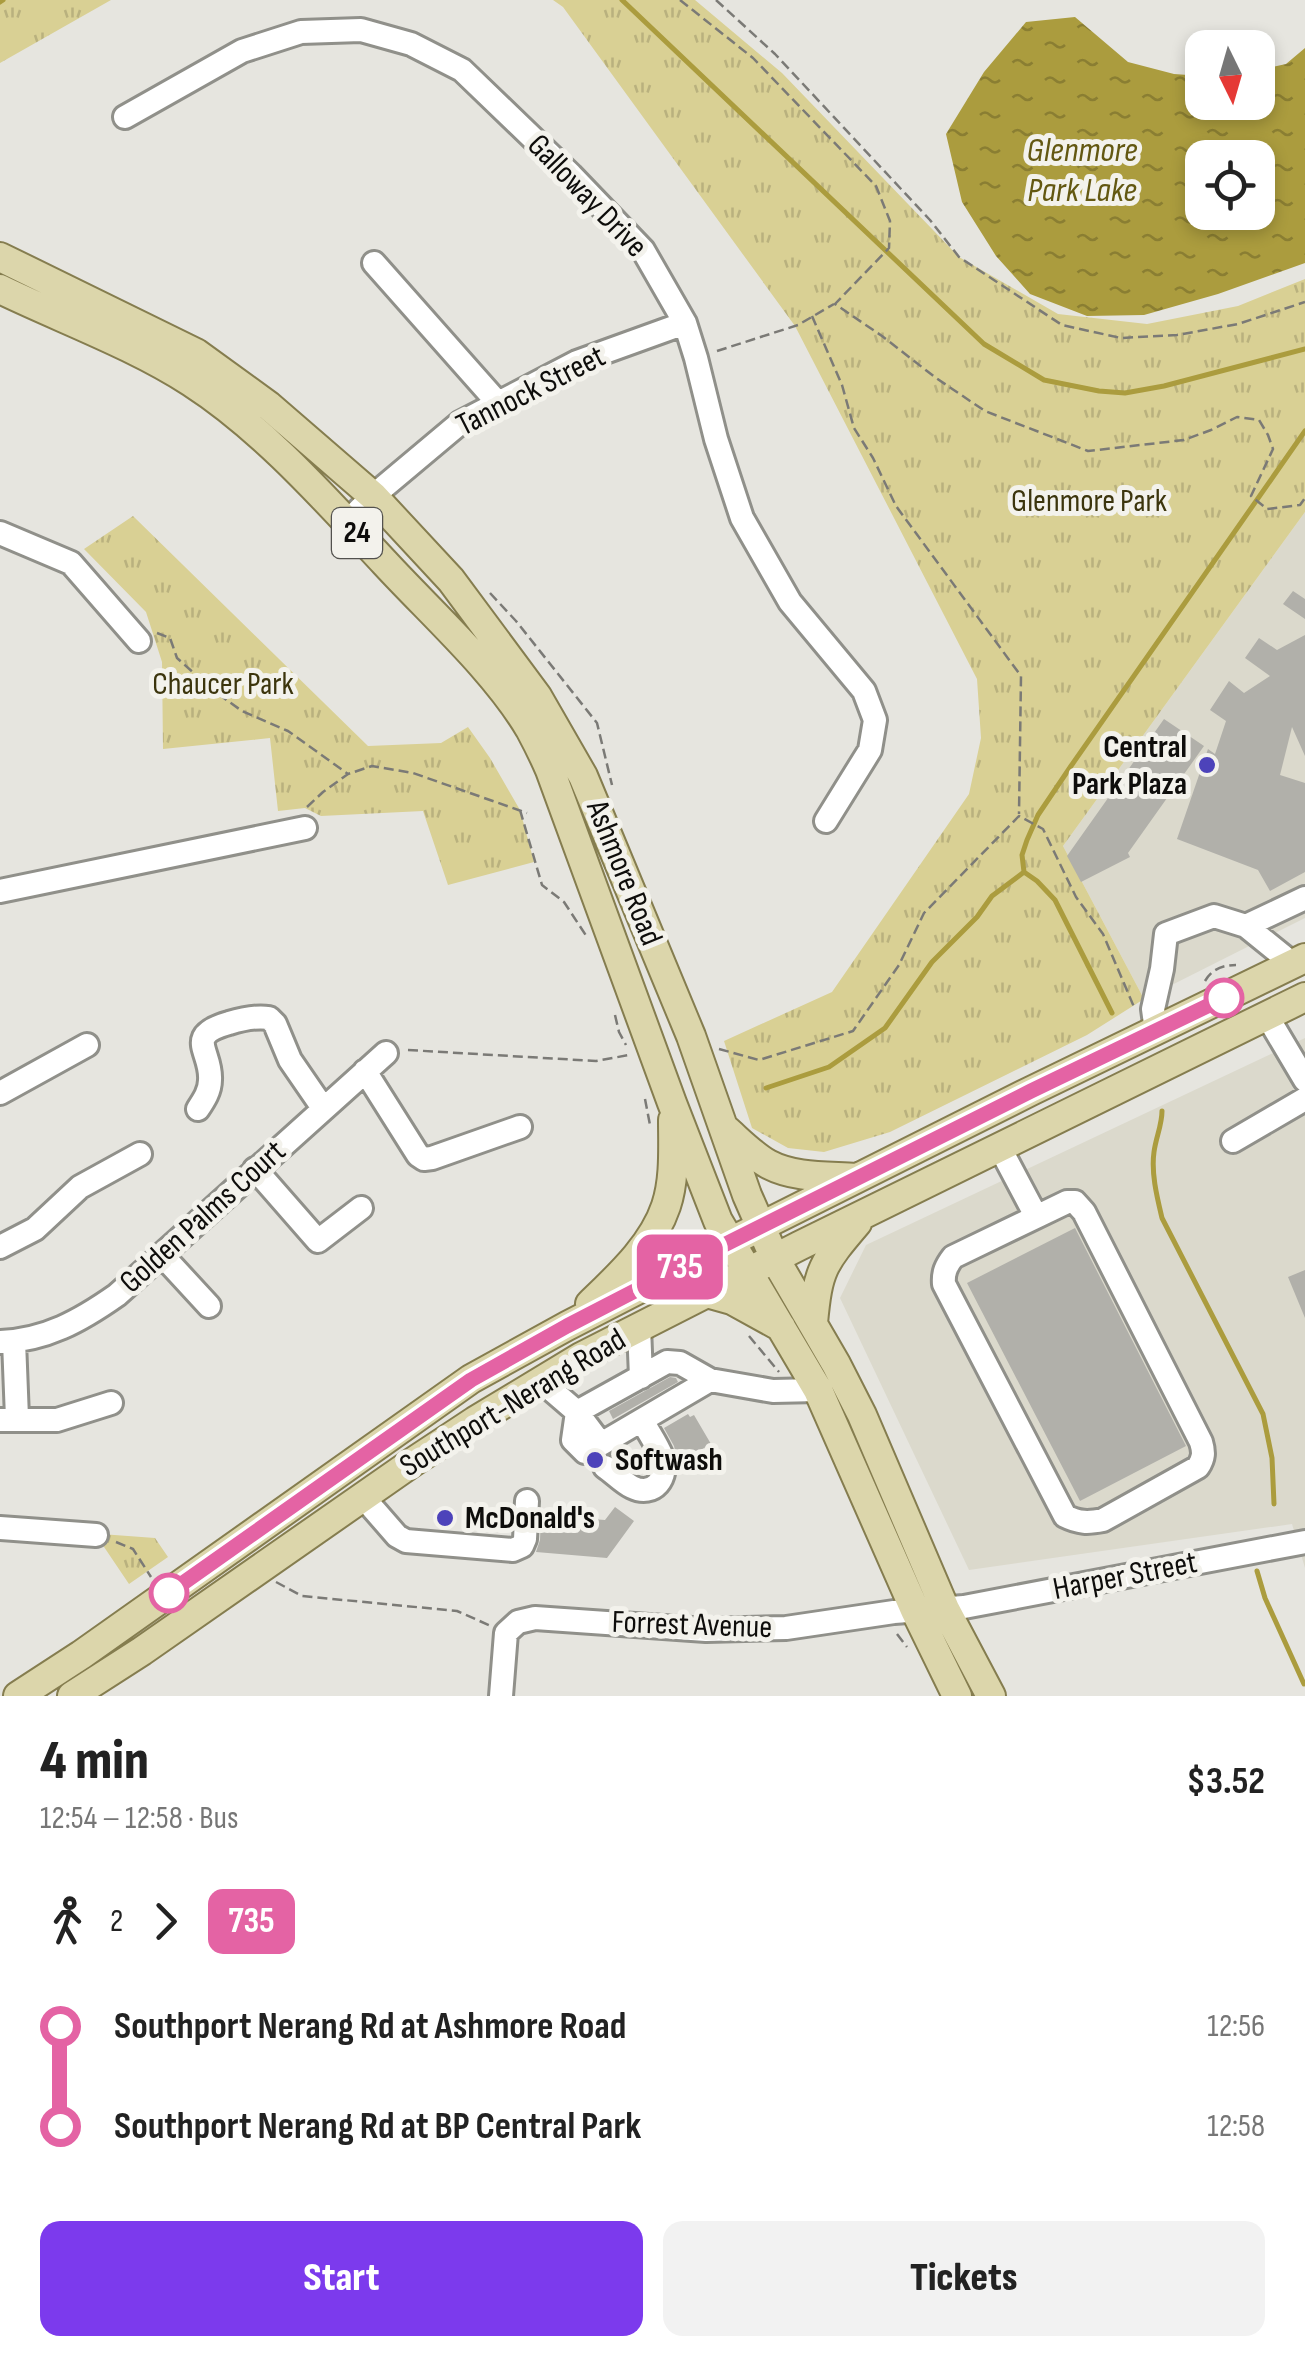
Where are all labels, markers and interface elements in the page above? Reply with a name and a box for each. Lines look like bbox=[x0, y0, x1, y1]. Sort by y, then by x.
north arrow bbox=[1185, 30, 1275, 120]
map controls bbox=[1185, 30, 1275, 230]
street label: Galloway Drive bbox=[519, 126, 655, 266]
water label: Glenmore Park Lake bbox=[1026, 129, 1138, 212]
button: locate bbox=[1185, 140, 1275, 230]
street label: Tannock Street bbox=[450, 337, 612, 445]
park label: Glenmore Park bbox=[1011, 482, 1167, 521]
road number: 24 bbox=[332, 508, 382, 558]
park label: Chaucer Park bbox=[152, 665, 294, 704]
place label: Central Park Plaza bbox=[1072, 728, 1187, 804]
marker: Central Park Plaza bbox=[1196, 754, 1218, 776]
street label: Ashmore Road bbox=[577, 794, 671, 951]
unlabelled marker bbox=[1205, 979, 1243, 1017]
street label: Golden Palms Court bbox=[112, 1132, 294, 1302]
line badge: 735 bbox=[622, 1234, 738, 1300]
text: 735 bbox=[657, 1246, 703, 1289]
street label: Southport-Nerang Road bbox=[393, 1320, 633, 1486]
place label: Softwash bbox=[615, 1441, 723, 1480]
marker: Softwash bbox=[584, 1449, 606, 1471]
place label: McDonald's bbox=[465, 1499, 595, 1538]
marker: McDonald's bbox=[434, 1507, 456, 1529]
street label: Harper Street bbox=[1050, 1543, 1200, 1609]
unlabelled marker bbox=[150, 1574, 188, 1612]
street label: Forrest Avenue bbox=[611, 1603, 773, 1647]
text: 4 min bbox=[40, 1728, 149, 1795]
text: $3.52 bbox=[1187, 1759, 1265, 1804]
text: 12:54 – 12:58 · Bus bbox=[40, 1799, 238, 1838]
icon: walk bbox=[40, 1894, 95, 1949]
icon: forward bbox=[138, 1894, 193, 1949]
text: 735 bbox=[228, 1900, 275, 1943]
text: 2 bbox=[110, 1902, 123, 1941]
text: Southport Nerang Rd at Ashmore Road bbox=[114, 2004, 626, 2049]
text: 12:56 bbox=[1207, 2007, 1265, 2046]
text: Southport Nerang Rd at BP Central Park bbox=[114, 2104, 641, 2149]
text: 12:58 bbox=[1207, 2107, 1265, 2146]
button: Start bbox=[40, 2221, 643, 2336]
button: Tickets bbox=[663, 2221, 1265, 2336]

